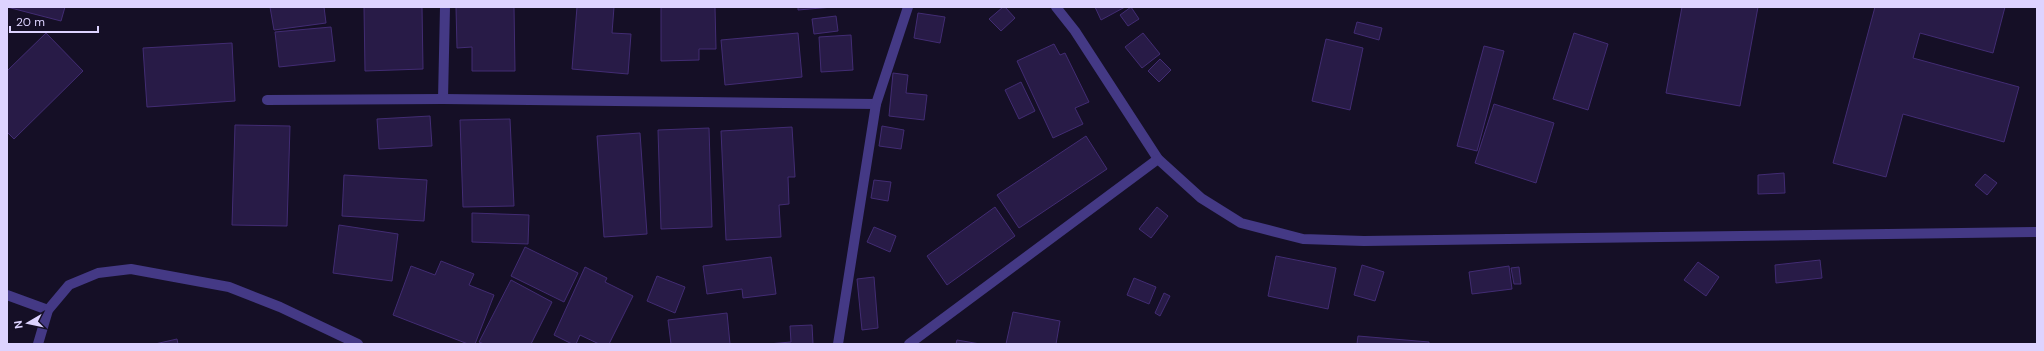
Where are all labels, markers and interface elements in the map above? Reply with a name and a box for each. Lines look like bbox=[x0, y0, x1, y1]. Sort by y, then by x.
scale bar bbox=[10, 8, 98, 34]
text: 20 m bbox=[16, 14, 45, 30]
north arrow bbox=[8, 303, 48, 343]
text: N bbox=[11, 320, 26, 330]

